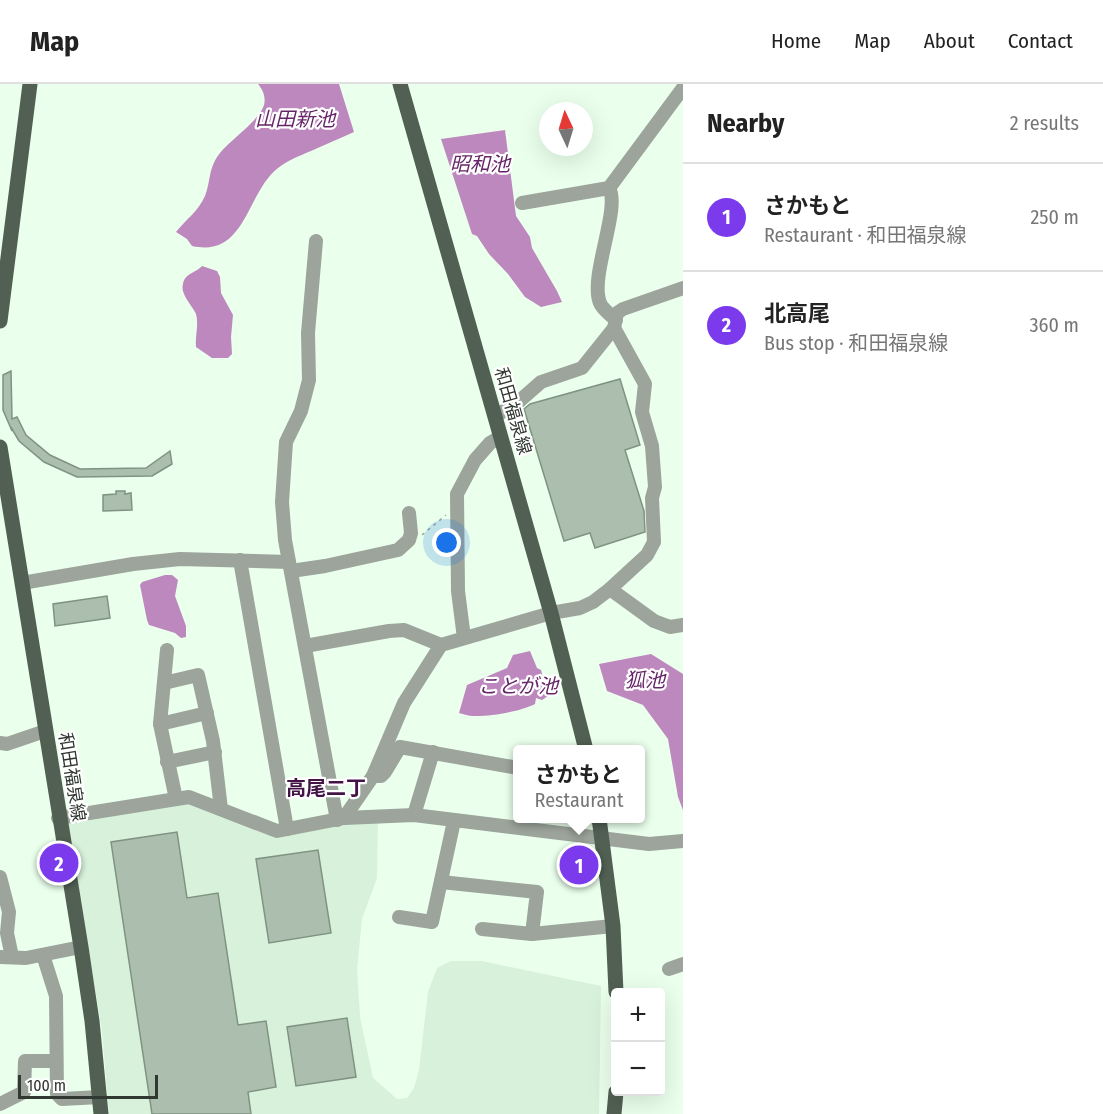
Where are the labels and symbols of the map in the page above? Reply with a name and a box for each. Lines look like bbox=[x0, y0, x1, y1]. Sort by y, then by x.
north arrow bbox=[539, 102, 593, 156]
water label: 山田新池 bbox=[255, 107, 337, 131]
water label: 昭和池 bbox=[450, 152, 512, 176]
street label: 和田福泉線 bbox=[490, 365, 536, 457]
your location bbox=[432, 528, 461, 557]
water label: 狐池 bbox=[625, 668, 667, 692]
water label: ことが池 bbox=[478, 674, 560, 698]
street label: 和田福泉線 bbox=[54, 731, 90, 823]
district label: 高尾二丁 bbox=[286, 776, 366, 800]
pin: 2 bbox=[40, 840, 78, 886]
pin: 1 bbox=[560, 842, 598, 888]
scale bar bbox=[18, 1072, 158, 1100]

